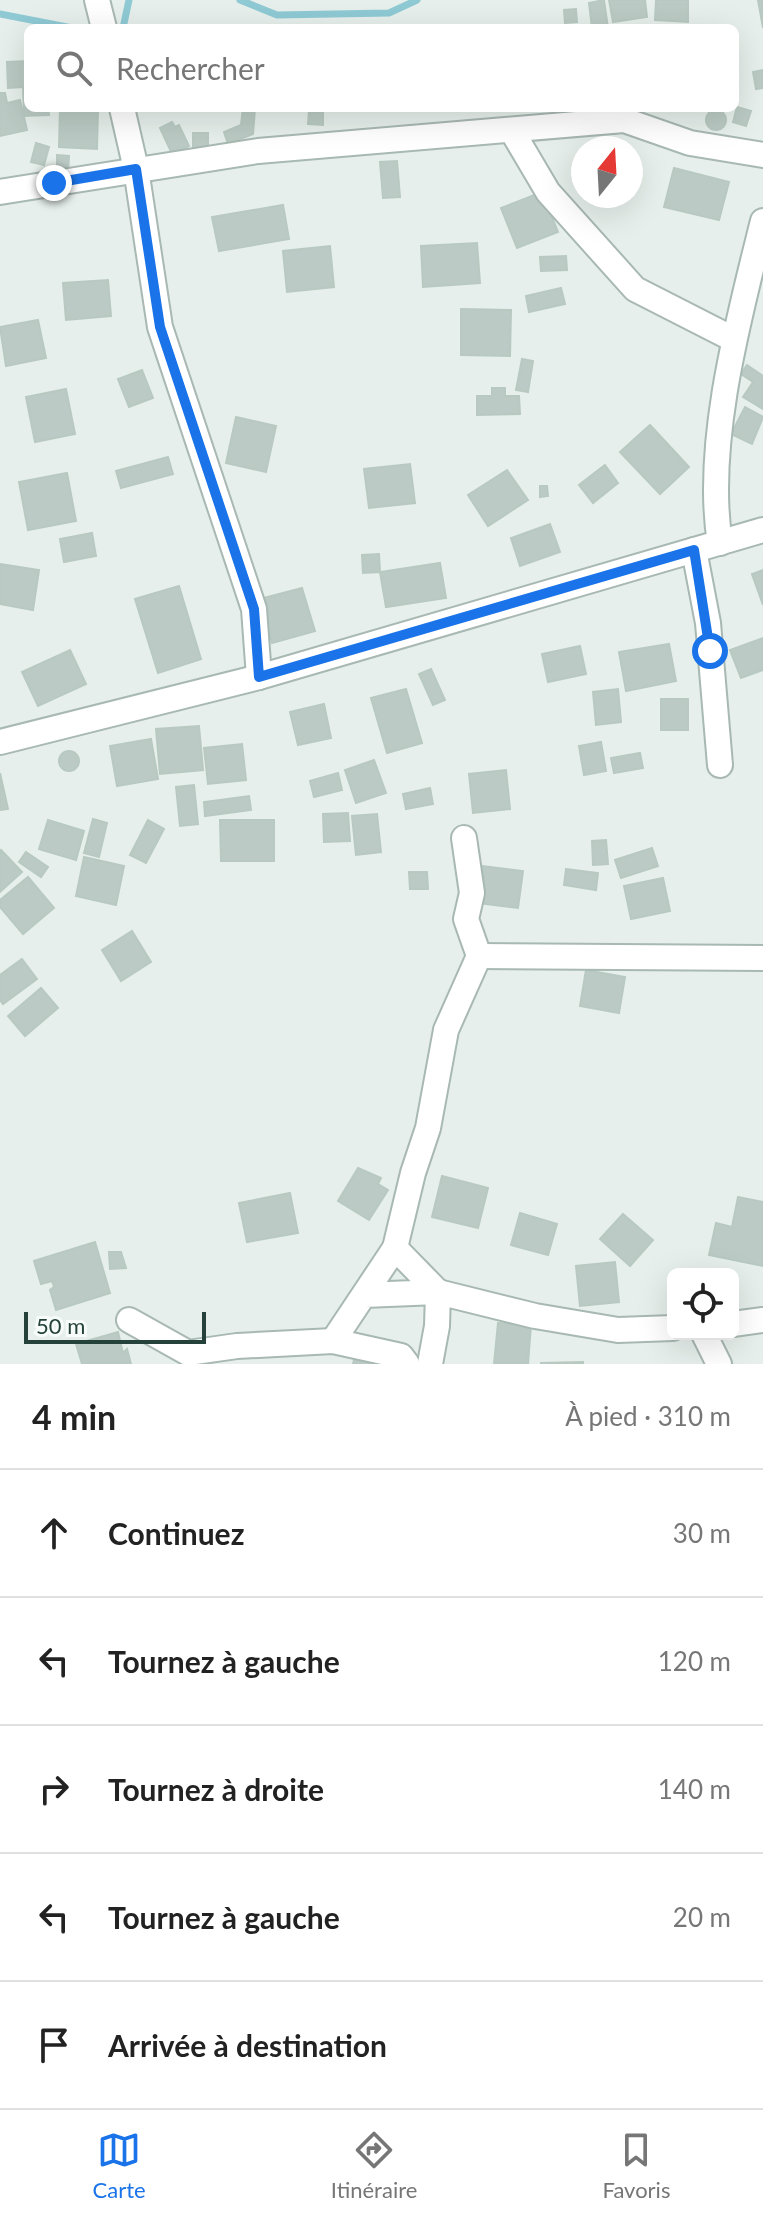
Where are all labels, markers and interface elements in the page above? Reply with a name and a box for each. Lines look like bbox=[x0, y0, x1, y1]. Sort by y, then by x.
search box bbox=[24, 24, 739, 112]
icon: search bbox=[52, 46, 96, 90]
text: Rechercher bbox=[116, 50, 265, 86]
north arrow bbox=[571, 136, 643, 208]
route end bbox=[36, 165, 72, 201]
route start bbox=[692, 633, 728, 669]
map controls bbox=[667, 1268, 739, 1340]
button: locate bbox=[667, 1268, 739, 1340]
scale bar bbox=[24, 1308, 206, 1344]
text: 50 m bbox=[36, 1312, 85, 1339]
text: 4 min bbox=[32, 1396, 116, 1437]
text: À pied · 310 m bbox=[565, 1400, 731, 1432]
icon: ahead bbox=[32, 1511, 76, 1555]
text: Continuez bbox=[108, 1515, 244, 1551]
text: 30 m bbox=[673, 1517, 731, 1549]
icon: left bbox=[32, 1639, 76, 1683]
text: Tournez à gauche bbox=[108, 1643, 340, 1679]
text: 120 m bbox=[658, 1645, 731, 1677]
icon: right bbox=[32, 1767, 76, 1811]
text: Tournez à droite bbox=[108, 1771, 324, 1807]
text: 140 m bbox=[658, 1773, 731, 1805]
icon: left bbox=[32, 1895, 76, 1939]
text: Tournez à gauche bbox=[108, 1899, 340, 1935]
text: 20 m bbox=[673, 1901, 731, 1933]
icon: arrive bbox=[32, 2023, 76, 2067]
text: Arrivée à destination bbox=[108, 2027, 387, 2063]
tab: Carte bbox=[93, 2128, 146, 2203]
tab: Itinéraire bbox=[331, 2128, 417, 2203]
tab: Favoris bbox=[603, 2128, 670, 2203]

